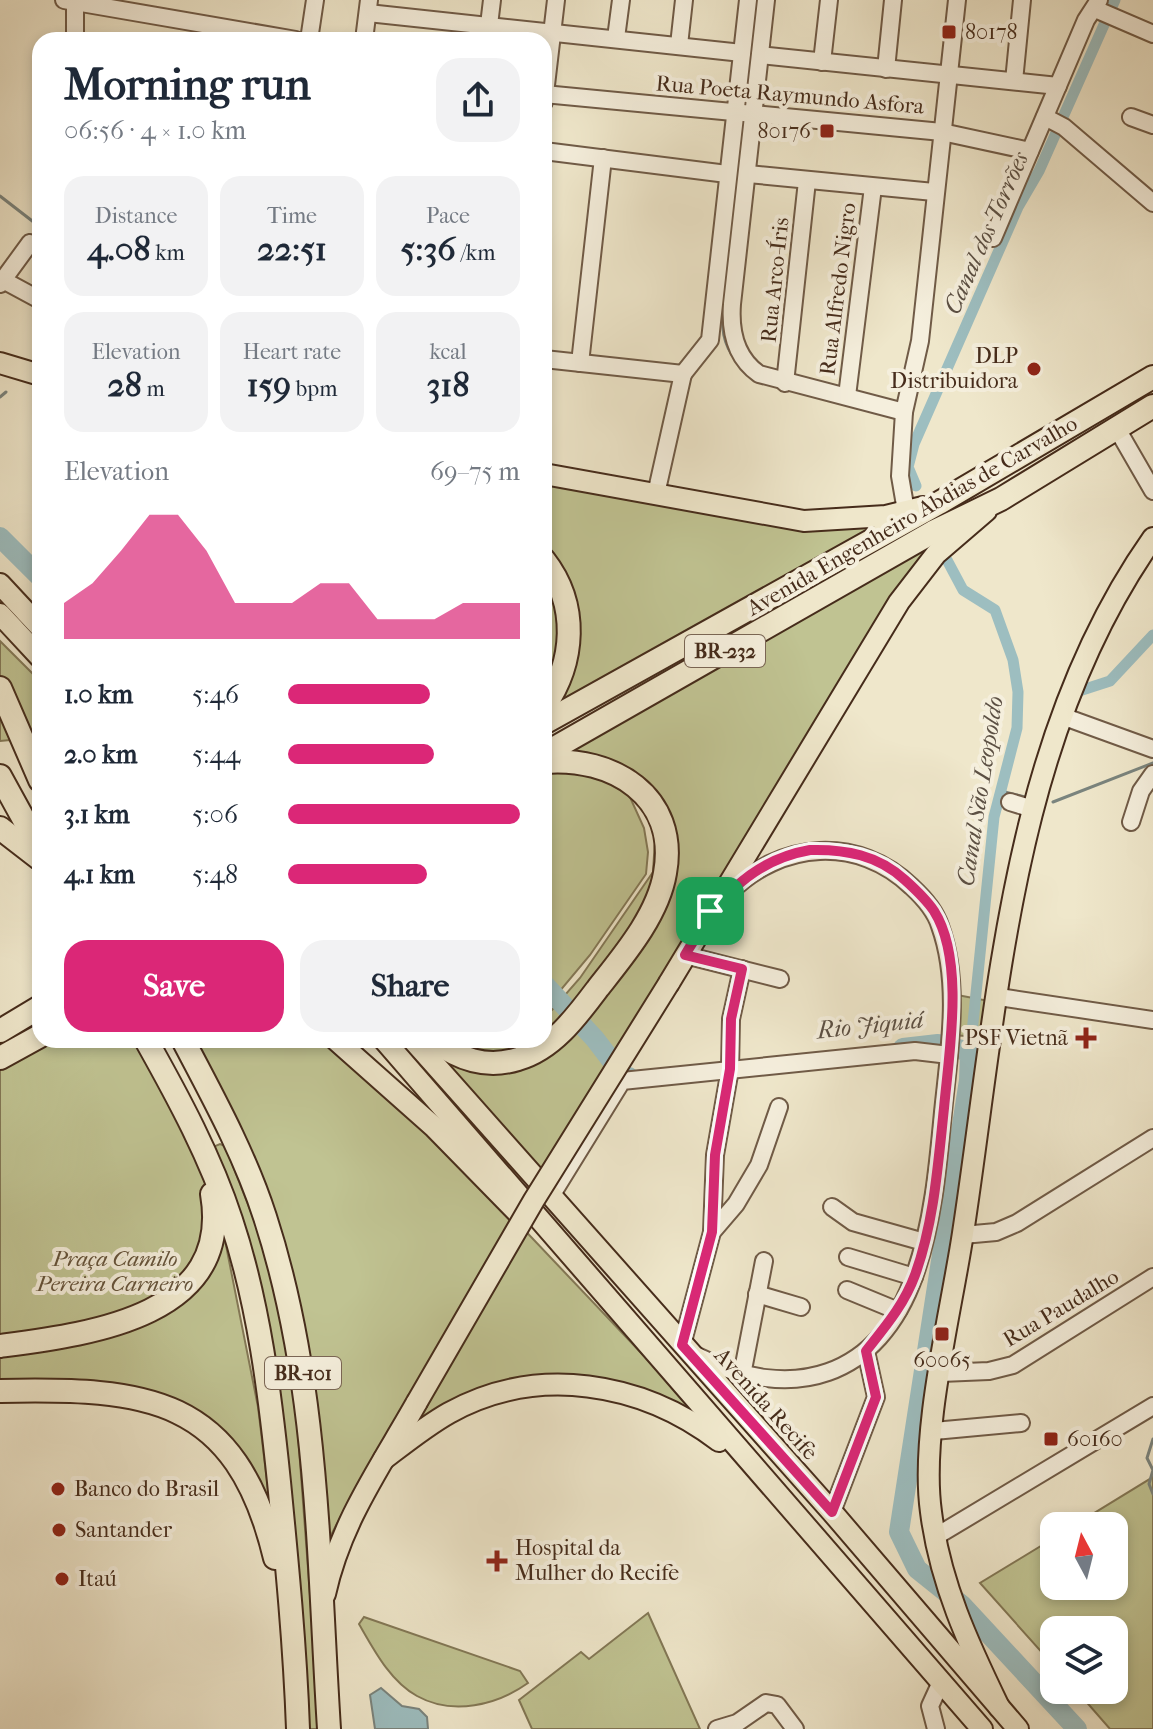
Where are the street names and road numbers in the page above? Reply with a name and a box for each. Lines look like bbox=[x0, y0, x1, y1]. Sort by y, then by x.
street label: Rua Poeta Raymundo Asfora bbox=[655, 70, 926, 120]
street label: Rua Alfredo Nigro bbox=[815, 201, 861, 377]
street label: Rua Arco-Íris bbox=[755, 216, 794, 344]
street label: Avenida Engenheiro Abdias de Carvalho bbox=[741, 410, 1082, 622]
road number: BR-232 bbox=[685, 635, 765, 667]
street label: Rua Paudalho bbox=[999, 1263, 1123, 1353]
street label: Avenida Recife bbox=[708, 1342, 823, 1465]
road number: BR-101 bbox=[265, 1357, 341, 1389]

